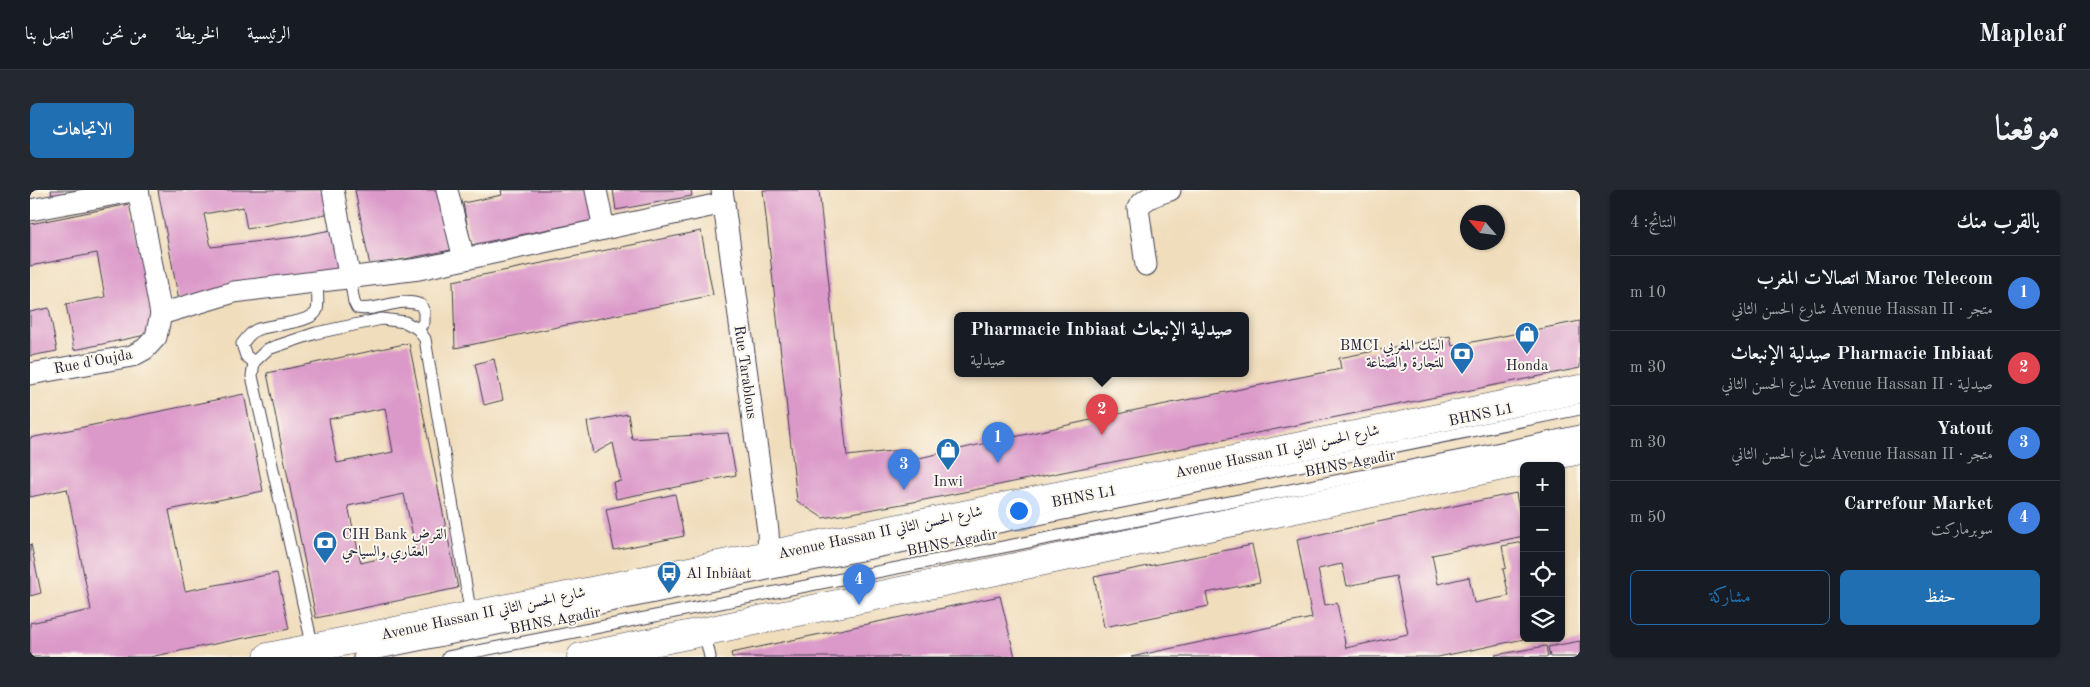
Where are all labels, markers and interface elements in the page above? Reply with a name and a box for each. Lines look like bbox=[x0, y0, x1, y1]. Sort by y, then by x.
text: Mapleaf bbox=[1979, 23, 2065, 47]
text: اتصل بنا bbox=[25, 25, 74, 43]
text: من نحن bbox=[102, 25, 147, 43]
text: الخريطة bbox=[175, 25, 219, 43]
text: الرئيسية bbox=[247, 25, 290, 43]
button: الاتجاهات bbox=[30, 103, 134, 158]
text: موقعنا bbox=[1995, 112, 2060, 147]
north arrow bbox=[1460, 205, 1505, 250]
text: بالقرب منك bbox=[1957, 212, 2040, 233]
text: النتائج: 4 bbox=[1630, 215, 1676, 231]
text: Maroc Telecom اتصالات المغرب bbox=[1756, 270, 1993, 289]
text: 10 m bbox=[1630, 285, 1666, 301]
text: 1 bbox=[2019, 285, 2029, 301]
text: متجر · Avenue Hassan II شارع الحسن الثاني bbox=[1732, 302, 1993, 318]
popup bbox=[954, 312, 1249, 377]
text: Pharmacie Inbiaat صيدلية الإنبعاث bbox=[970, 321, 1233, 340]
shop icon: Honda bbox=[1514, 321, 1540, 355]
street label: Rue Tarablous bbox=[731, 324, 759, 420]
place label: BMCI البنك المغربي للتجارة والصناعة bbox=[1340, 338, 1444, 371]
bank icon: BMCI البنك المغربي للتجارة والصناعة bbox=[1449, 341, 1475, 375]
text: Pharmacie Inbiaat صيدلية الإنبعاث bbox=[1730, 345, 1993, 364]
street label: Rue d'Oujda bbox=[53, 347, 134, 377]
text: صيدلية bbox=[970, 353, 1006, 369]
place label: Honda bbox=[1506, 359, 1549, 374]
text: 30 m bbox=[1630, 360, 1666, 376]
text: 2 bbox=[2019, 360, 2029, 376]
text: صيدلية · Avenue Hassan II شارع الحسن الثاني bbox=[1722, 377, 1993, 393]
pin: 2 bbox=[1086, 394, 1118, 435]
street label: BHNS L1 bbox=[1447, 401, 1515, 430]
text: Yatout bbox=[1937, 420, 1993, 439]
pin: 1 bbox=[982, 422, 1014, 463]
street label: Avenue Hassan II شارع الحسن الثاني bbox=[1174, 423, 1382, 485]
text: 30 m bbox=[1630, 435, 1666, 451]
text: 3 bbox=[2019, 435, 2029, 451]
shop icon: Inwi bbox=[935, 437, 961, 471]
text: متجر · Avenue Hassan II شارع الحسن الثاني bbox=[1732, 447, 1993, 463]
street label: BHNS Agadir bbox=[1304, 448, 1397, 481]
pin: 3 bbox=[888, 449, 920, 490]
map controls bbox=[1520, 462, 1565, 642]
button: + bbox=[1520, 462, 1565, 507]
place label: Inwi bbox=[933, 475, 963, 490]
street label: BHNS L1 bbox=[1050, 484, 1118, 511]
text: Carrefour Market bbox=[1844, 495, 1993, 514]
your location bbox=[1006, 498, 1032, 524]
street label: Avenue Hassan II شارع الحسن الثاني bbox=[777, 504, 985, 566]
button: − bbox=[1520, 507, 1565, 552]
text: 50 m bbox=[1630, 510, 1666, 526]
text: 4 bbox=[2019, 510, 2029, 526]
text: سوبرماركت bbox=[1931, 522, 1993, 538]
street label: BHNS Agadir bbox=[906, 527, 999, 560]
place label: CIH Bank القرض العقاري والسياحي bbox=[342, 528, 447, 563]
bank icon: CIH Bank القرض العقاري والسياحي bbox=[312, 530, 338, 564]
button: locate bbox=[1520, 552, 1565, 597]
bus stop icon: Al Inbiâat bbox=[656, 560, 682, 594]
pin: 4 bbox=[843, 564, 875, 605]
place label: Al Inbiâat bbox=[686, 567, 752, 582]
button: مشاركة bbox=[1630, 570, 1830, 625]
button: حفظ bbox=[1840, 570, 2040, 625]
street label: Avenue Hassan II شارع الحسن الثاني bbox=[380, 585, 588, 647]
button: layers bbox=[1520, 597, 1565, 642]
street label: BHNS Agadir bbox=[509, 605, 602, 638]

